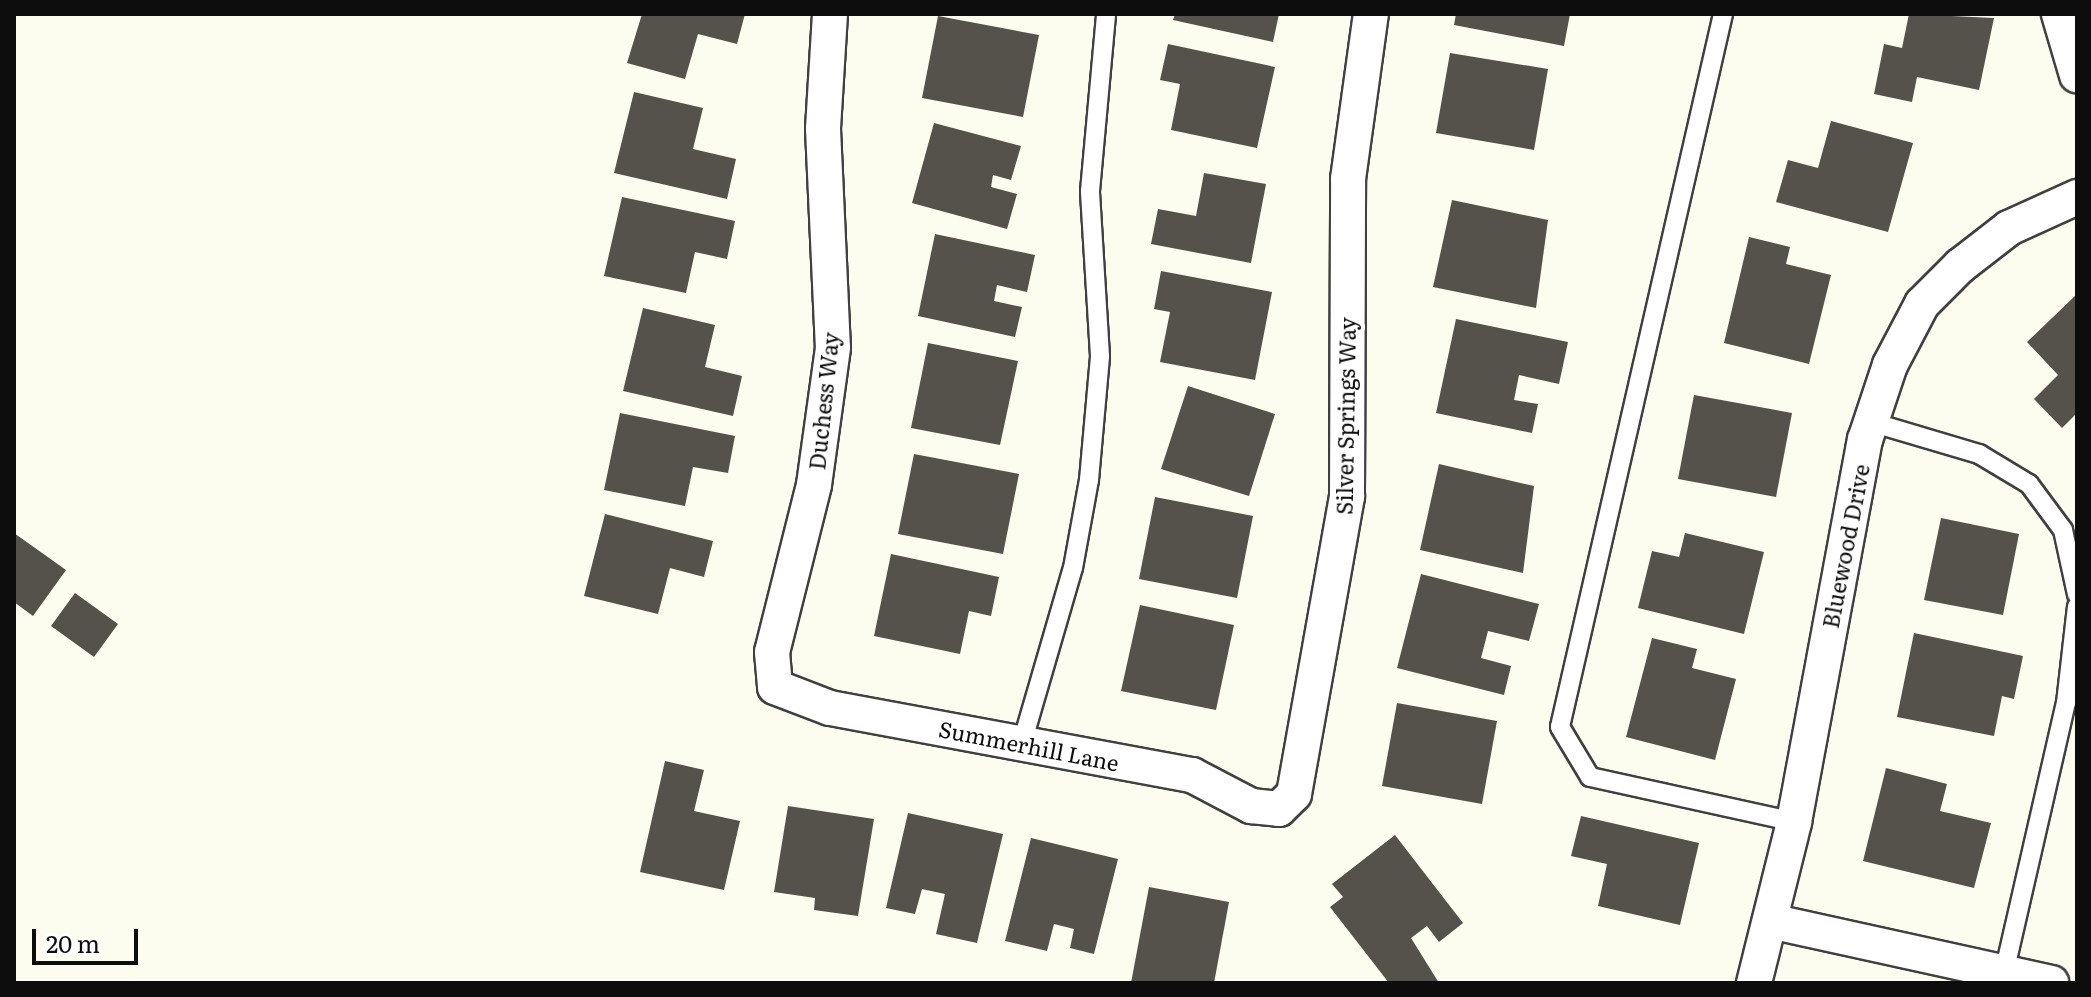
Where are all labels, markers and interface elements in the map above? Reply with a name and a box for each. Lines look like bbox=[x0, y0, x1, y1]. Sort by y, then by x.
street label: Silver Springs Way bbox=[1330, 317, 1360, 515]
street label: Duchess Way bbox=[803, 331, 843, 471]
street label: Bluewood Drive bbox=[1816, 462, 1874, 630]
street label: Summerhill Lane bbox=[937, 715, 1121, 775]
scale bar bbox=[36, 913, 142, 963]
text: 20 m bbox=[46, 925, 100, 960]

